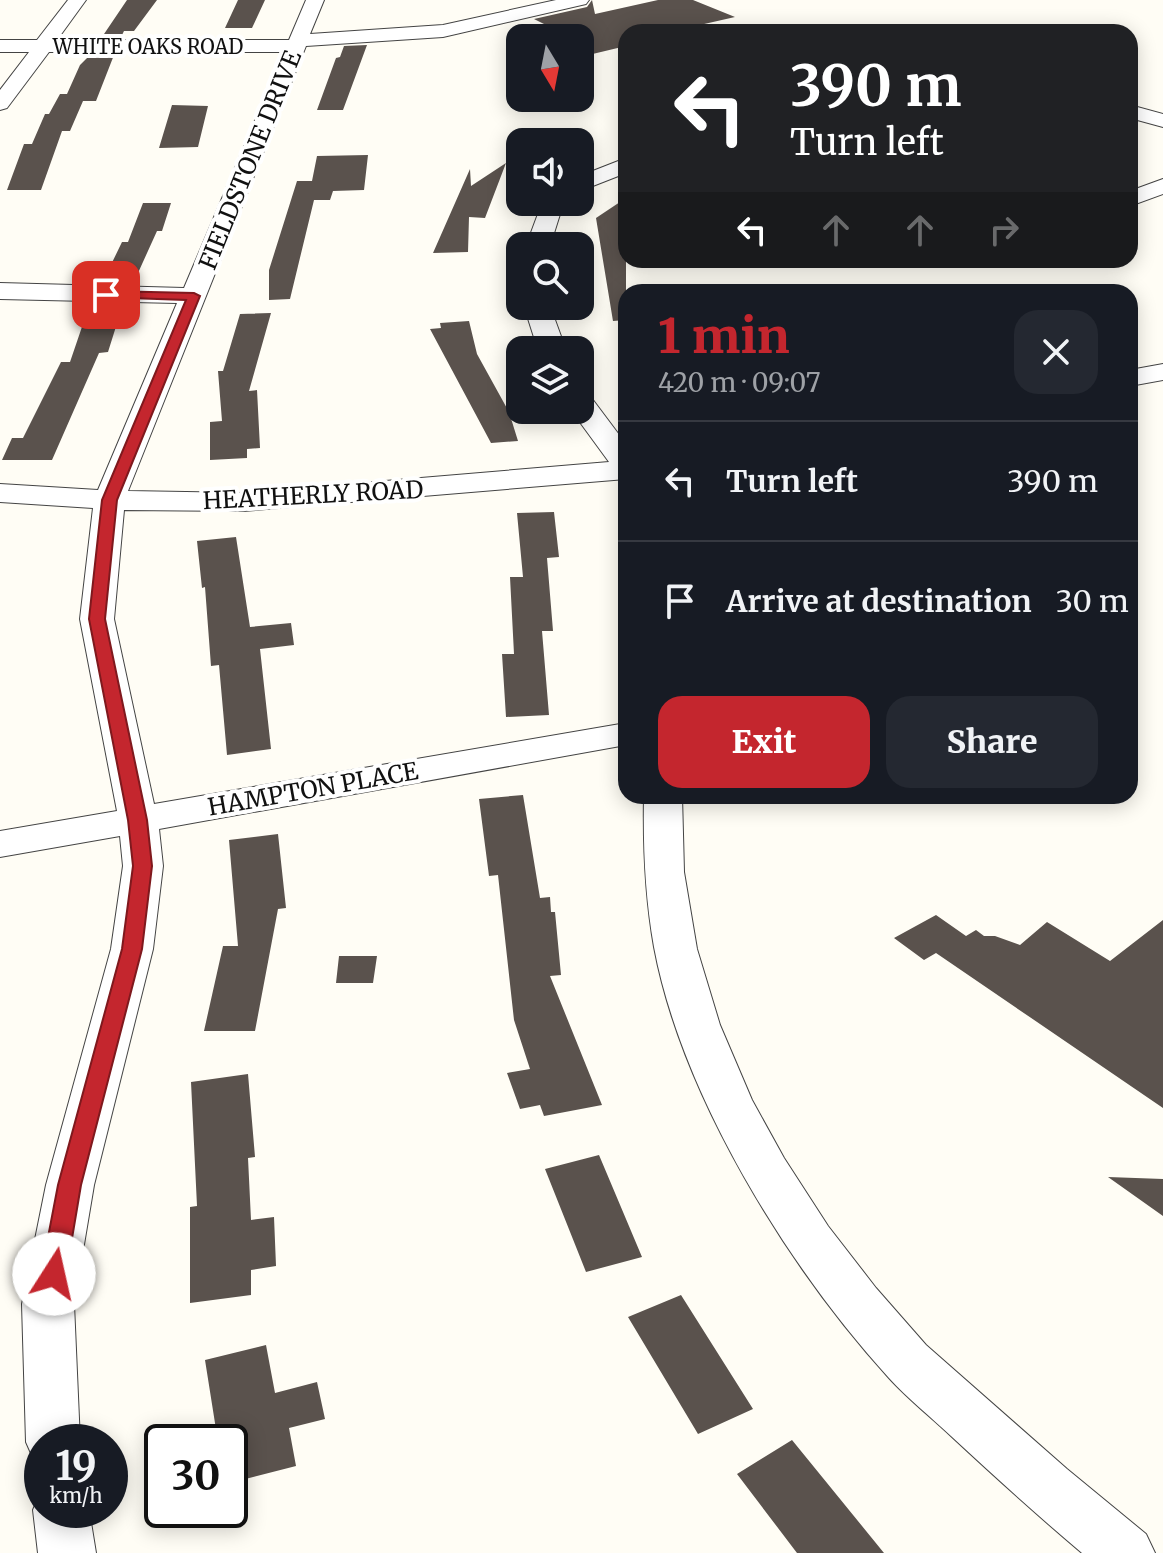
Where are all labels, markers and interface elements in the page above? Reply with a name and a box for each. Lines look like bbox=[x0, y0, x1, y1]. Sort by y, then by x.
north arrow bbox=[506, 24, 594, 112]
map controls bbox=[506, 24, 594, 424]
street label: WHITE OAKS ROAD bbox=[52, 34, 243, 59]
street label: FIELDSTONE DRIVE bbox=[192, 45, 308, 274]
text: 390 m bbox=[790, 51, 962, 121]
icon: left bbox=[658, 56, 762, 160]
text: Turn left bbox=[790, 120, 944, 165]
button: sound bbox=[506, 128, 594, 216]
icon: left bbox=[730, 208, 774, 252]
icon: ahead bbox=[814, 208, 858, 252]
icon: ahead bbox=[898, 208, 942, 252]
icon: right bbox=[982, 208, 1026, 252]
button: search bbox=[506, 232, 594, 320]
pin bbox=[72, 261, 140, 329]
icon: arrive bbox=[84, 273, 128, 317]
text: 1 min bbox=[658, 306, 790, 366]
button: close bbox=[1014, 310, 1098, 394]
button: layers bbox=[506, 336, 594, 424]
text: 420 m · 09:07 bbox=[658, 366, 821, 399]
icon: left bbox=[658, 459, 702, 503]
text: Turn left bbox=[726, 462, 858, 500]
text: 390 m bbox=[1007, 462, 1098, 500]
street label: HEATHERLY ROAD bbox=[202, 474, 424, 516]
icon: arrive bbox=[658, 579, 702, 623]
text: Arrive at destination bbox=[726, 582, 1032, 620]
text: 30 m bbox=[1056, 582, 1129, 620]
button: Exit bbox=[658, 696, 870, 788]
button: Share bbox=[886, 696, 1098, 788]
street label: HAMPTON PLACE bbox=[205, 755, 421, 823]
position arrow bbox=[12, 1232, 96, 1316]
speed limit sign: 30 bbox=[144, 1424, 248, 1528]
text: 19 bbox=[55, 1441, 97, 1491]
text: km/h bbox=[50, 1483, 102, 1508]

